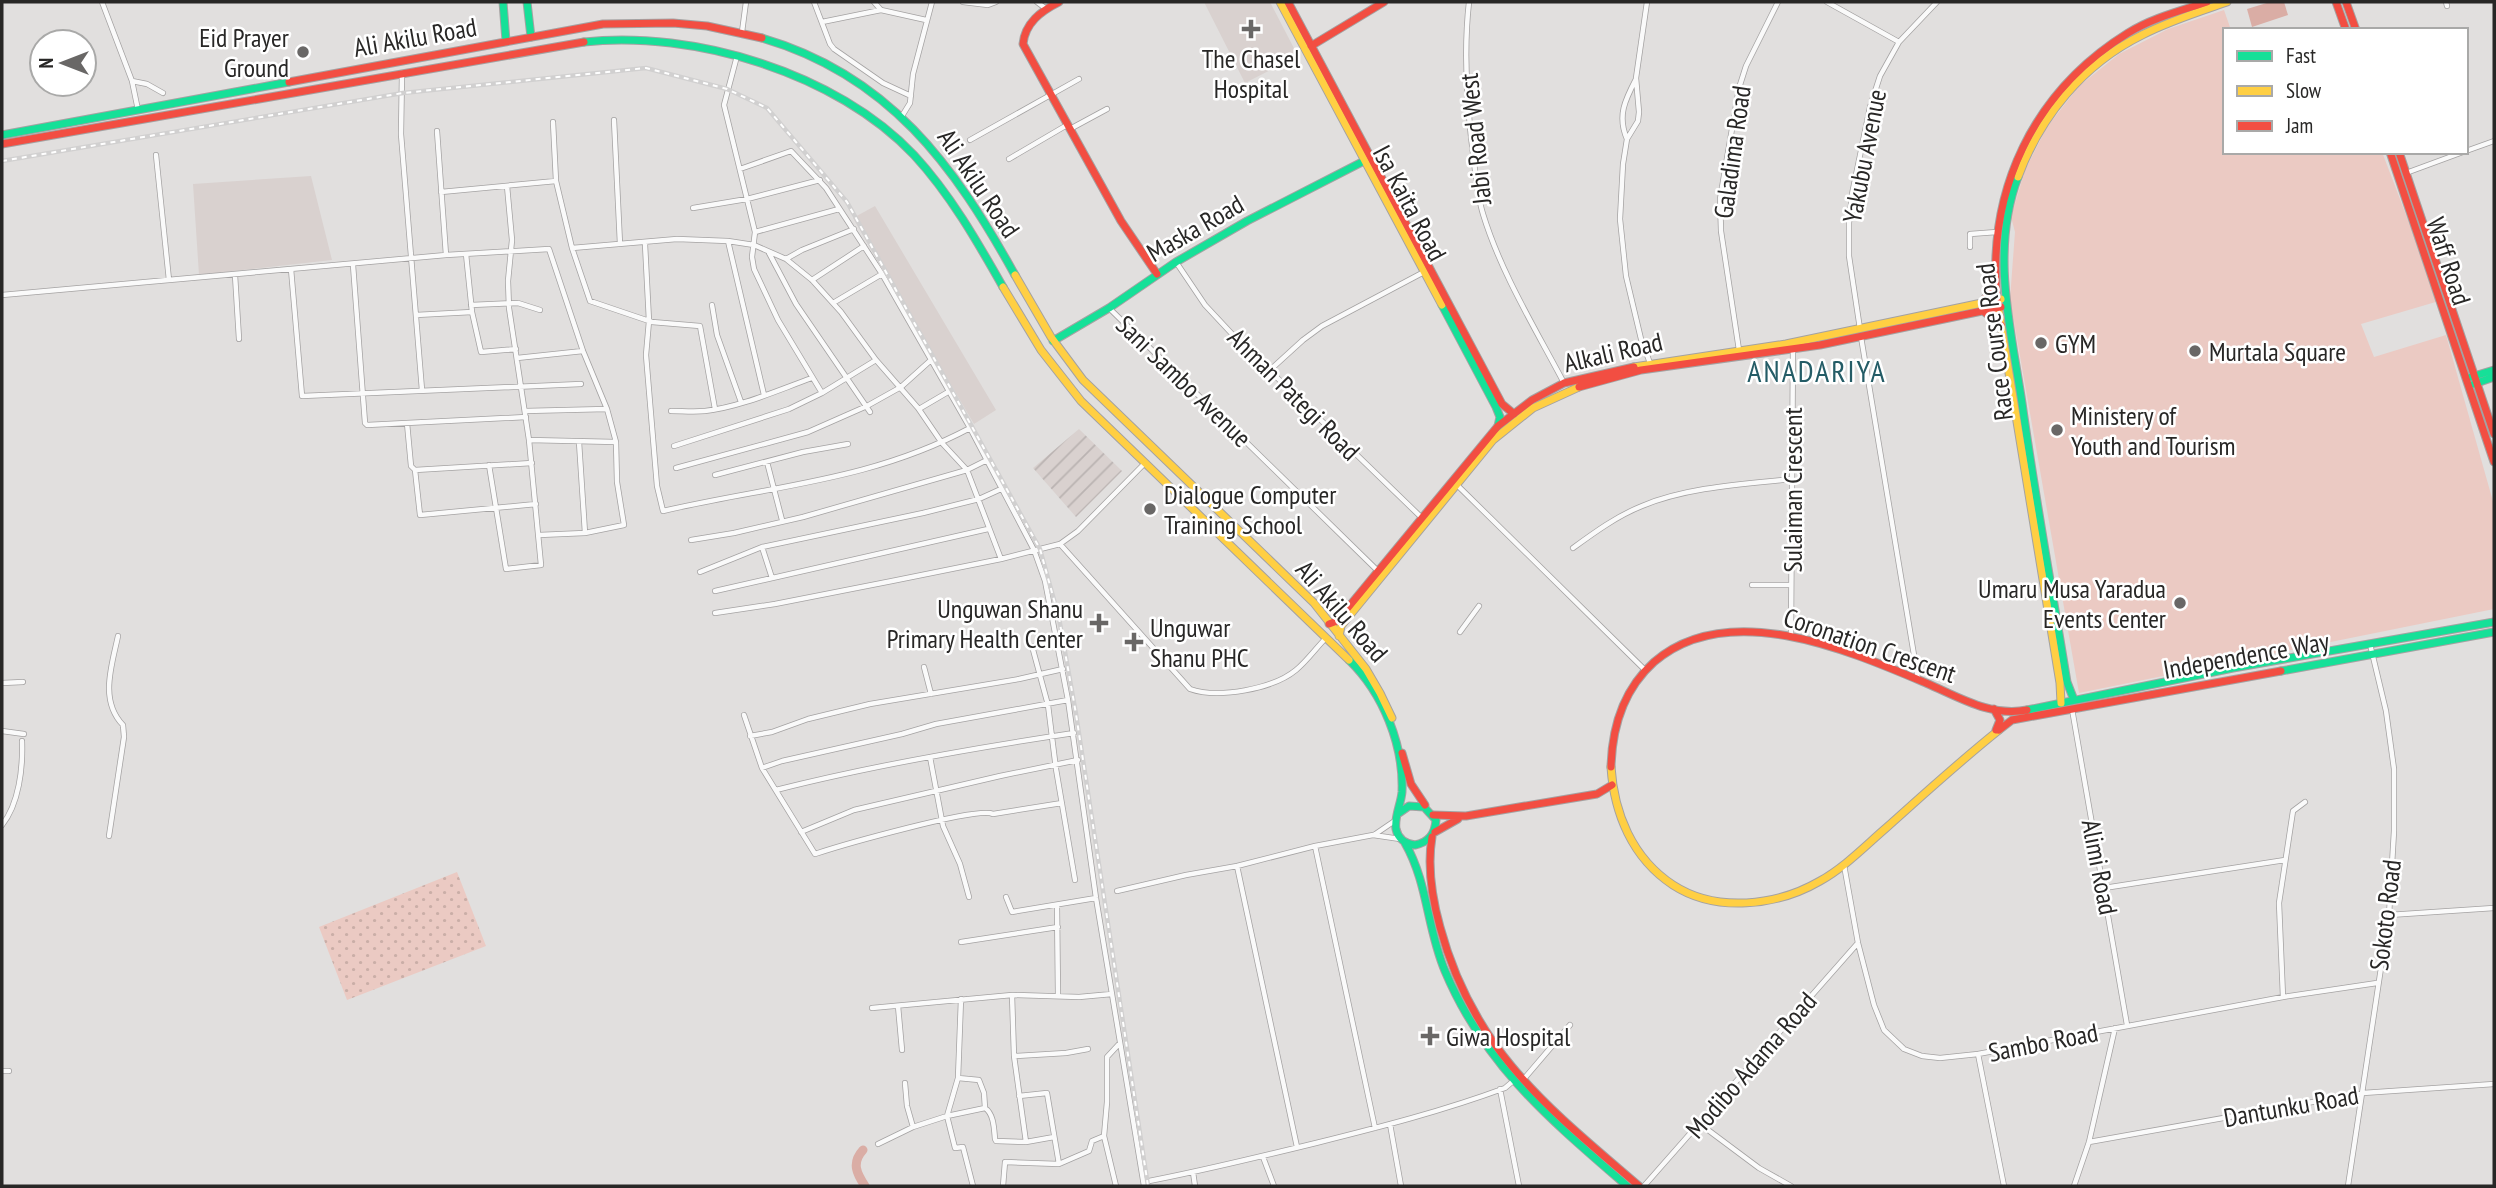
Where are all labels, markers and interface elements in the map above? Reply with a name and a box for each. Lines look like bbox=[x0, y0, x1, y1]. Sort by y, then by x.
street label: Ali Akilu Road bbox=[351, 10, 479, 64]
marker: The Chasel Hospital bbox=[1241, 19, 1261, 39]
place label: Eid Prayer Ground bbox=[199, 21, 289, 84]
north arrow bbox=[28, 28, 98, 98]
legend bbox=[2223, 28, 2468, 154]
place label: The Chasel Hospital bbox=[1202, 42, 1300, 105]
text: Fast bbox=[2286, 42, 2316, 69]
marker: Eid Prayer Ground bbox=[295, 44, 311, 60]
text: N bbox=[34, 58, 58, 68]
street label: Jabi Road West bbox=[1452, 72, 1498, 207]
text: Slow bbox=[2286, 77, 2322, 104]
street label: Galadima Road bbox=[1706, 83, 1758, 221]
street label: Yakubu Avenue bbox=[1835, 86, 1893, 226]
text: Jam bbox=[2285, 112, 2313, 139]
street label: Ali Akilu Road bbox=[931, 122, 1027, 244]
street label: Isa Kaita Road bbox=[1366, 139, 1454, 267]
street label: Maska Road bbox=[1141, 187, 1249, 269]
street label: Waff Road bbox=[2419, 213, 2479, 309]
street label: Race Course Road bbox=[1968, 261, 2020, 423]
street label: Sani Sambo Avenue bbox=[1109, 308, 1259, 454]
street label: Ahman Pategi Road bbox=[1221, 321, 1367, 467]
street label: Alkali Road bbox=[1560, 325, 1666, 379]
place label: GYM bbox=[2055, 327, 2096, 360]
marker: GYM bbox=[2033, 335, 2049, 351]
place label: Murtala Square bbox=[2209, 335, 2346, 368]
marker: Murtala Square bbox=[2187, 343, 2203, 359]
district label: ANADARIYA bbox=[1747, 351, 1887, 390]
place label: Ministery of Youth and Tourism bbox=[2071, 399, 2235, 462]
street label: Sulaiman Crescent bbox=[1776, 407, 1809, 573]
marker: Ministery of Youth and Tourism bbox=[2049, 422, 2065, 438]
place label: Dialogue Computer Training School bbox=[1164, 478, 1336, 541]
marker: Dialogue Computer Training School bbox=[1142, 501, 1158, 517]
street label: Ali Akilu Road bbox=[1289, 553, 1395, 669]
place label: Umaru Musa Yaradua Events Center bbox=[1978, 572, 2166, 635]
place label: Unguwan Shanu Primary Health Center bbox=[887, 592, 1083, 655]
marker: Umaru Musa Yaradua Events Center bbox=[2172, 595, 2188, 611]
street label: Coronation Crescent bbox=[1780, 600, 1960, 690]
place label: Unguwar Shanu PHC bbox=[1150, 611, 1249, 674]
marker: Unguwan Shanu Primary Health Center bbox=[1089, 613, 1109, 633]
street label: Independence Way bbox=[2161, 624, 2332, 686]
marker: Unguwar Shanu PHC bbox=[1124, 632, 1144, 652]
street label: Alimi Road bbox=[2075, 817, 2125, 917]
street label: Sokoto Road bbox=[2362, 858, 2408, 972]
street label: Modibo Adama Road bbox=[1678, 985, 1824, 1145]
street label: Sambo Road bbox=[1985, 1015, 2101, 1069]
place label: Giwa Hospital bbox=[1446, 1020, 1570, 1053]
marker: Giwa Hospital bbox=[1420, 1026, 1440, 1046]
street label: Dantunku Road bbox=[2221, 1078, 2361, 1134]

